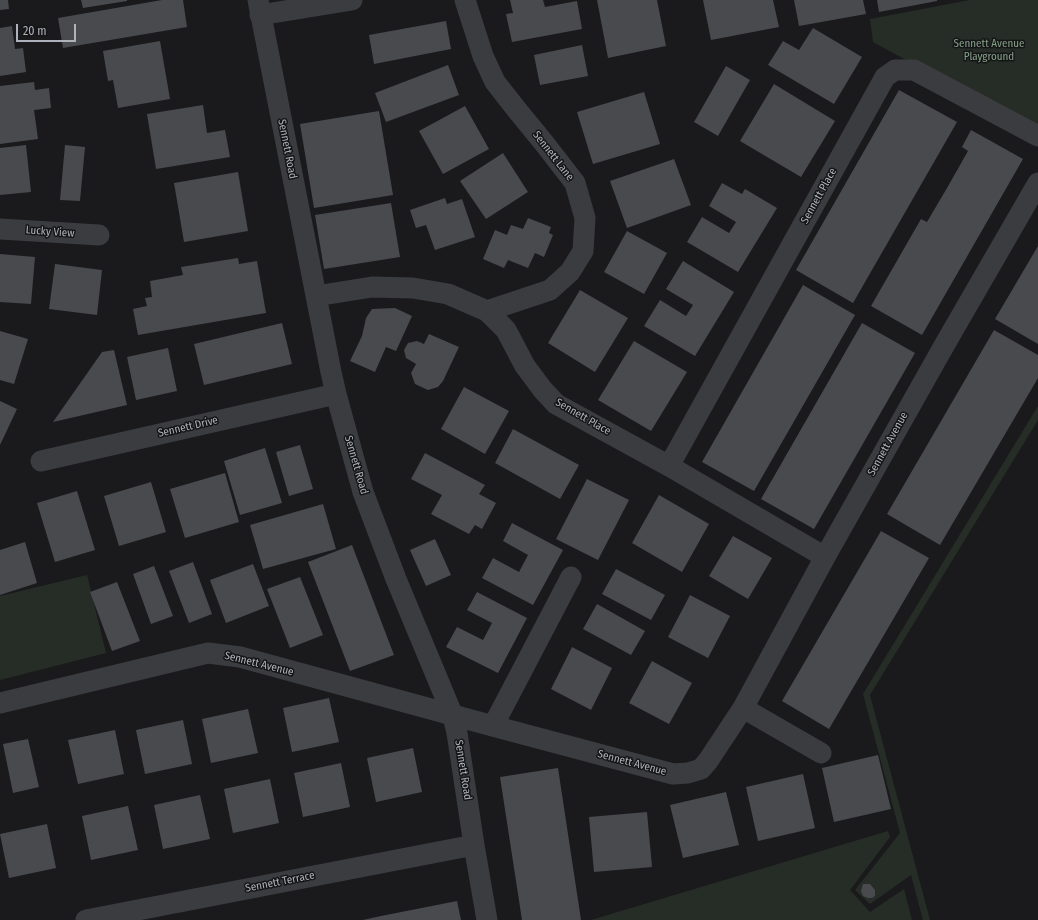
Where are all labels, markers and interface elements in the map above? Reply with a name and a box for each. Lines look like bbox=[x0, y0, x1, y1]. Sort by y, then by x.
scale bar bbox=[18, 16, 78, 42]
text: 20 m bbox=[23, 24, 47, 38]
park label: Sennett Avenue Playground bbox=[954, 37, 1024, 63]
street label: Sennett Road bbox=[275, 118, 299, 180]
street label: Sennett Lane bbox=[530, 129, 576, 183]
street label: Sennett Place bbox=[798, 166, 840, 226]
street label: Lucky View bbox=[25, 224, 75, 240]
street label: Sennett Place bbox=[553, 396, 613, 438]
street label: Sennett Avenue bbox=[865, 410, 911, 478]
street label: Sennett Drive bbox=[157, 414, 219, 440]
street label: Sennett Road bbox=[341, 434, 371, 496]
street label: Sennett Avenue bbox=[223, 649, 295, 679]
street label: Sennett Road bbox=[452, 739, 474, 801]
street label: Sennett Avenue bbox=[596, 747, 668, 779]
street label: Sennett Terrace bbox=[244, 869, 316, 895]

